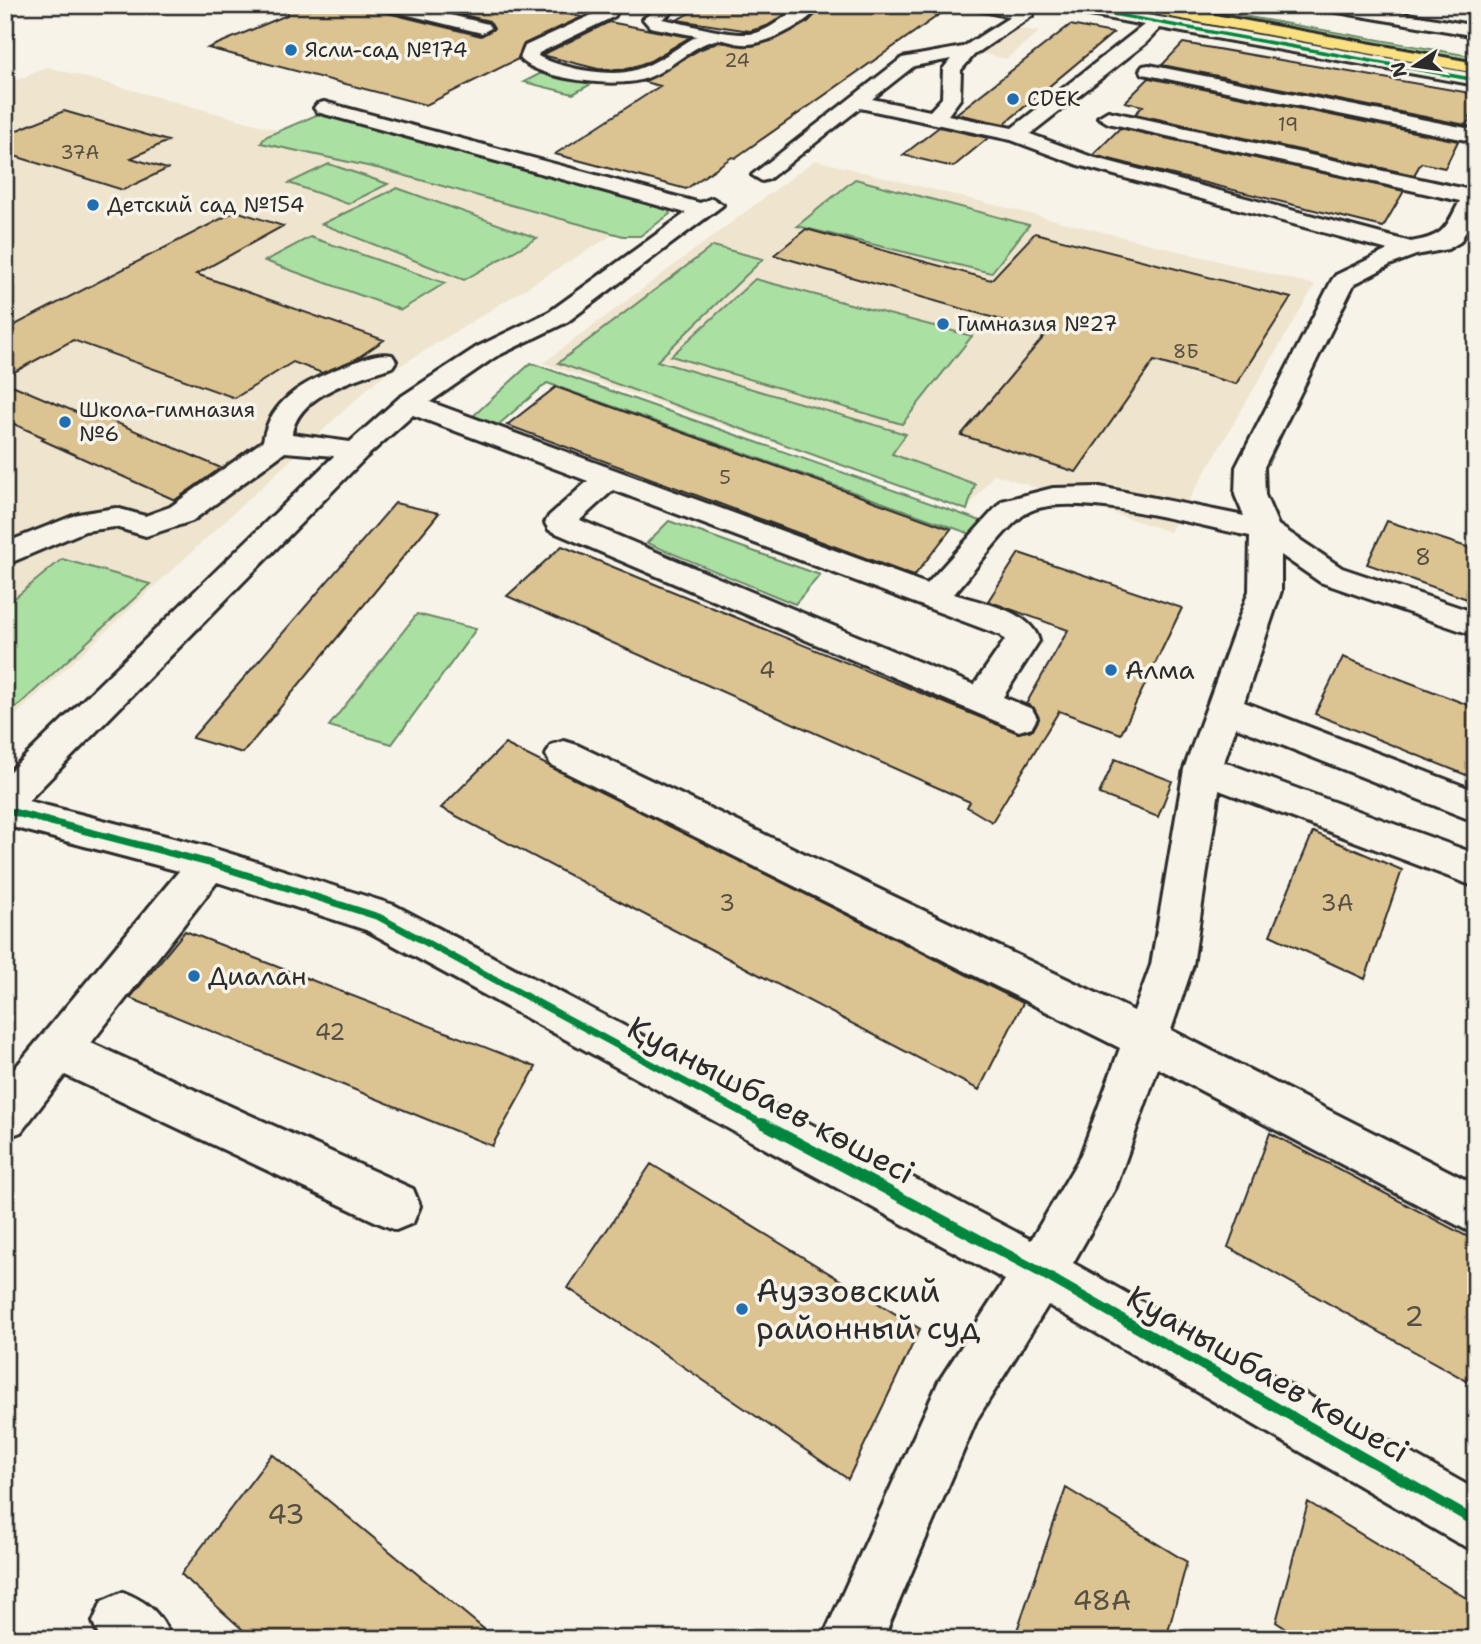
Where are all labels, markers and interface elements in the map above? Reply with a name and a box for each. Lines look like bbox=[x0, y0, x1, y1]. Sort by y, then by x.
north arrow bbox=[1380, 32, 1450, 102]
place label: Ясли-сад №174 bbox=[305, 36, 468, 64]
marker: Ясли-сад №174 bbox=[283, 42, 299, 58]
house number: 24 bbox=[724, 48, 750, 73]
text: N bbox=[1385, 60, 1413, 80]
place label: CDEK bbox=[1027, 85, 1081, 113]
marker: CDEK bbox=[1005, 91, 1021, 107]
house number: 19 bbox=[1278, 112, 1298, 137]
house number: 37А bbox=[61, 140, 100, 165]
place label: Детский сад №154 bbox=[107, 191, 304, 219]
marker: Детский сад №154 bbox=[85, 197, 101, 213]
place label: Гимназия №27 bbox=[957, 310, 1117, 338]
marker: Гимназия №27 bbox=[935, 316, 951, 332]
house number: 8Б bbox=[1173, 339, 1199, 364]
place label: Школа-гимназия №6 bbox=[79, 396, 255, 448]
marker: Школа-гимназия №6 bbox=[57, 414, 73, 430]
house number: 5 bbox=[719, 465, 731, 490]
house number: 8 bbox=[1415, 542, 1431, 572]
place label: Алма bbox=[1125, 652, 1195, 687]
house number: 4 bbox=[759, 655, 775, 685]
marker: Алма bbox=[1103, 662, 1119, 678]
house number: 3 bbox=[719, 888, 735, 918]
house number: 3А bbox=[1321, 888, 1353, 918]
place label: Диалан bbox=[208, 958, 306, 993]
marker: Диалан bbox=[186, 968, 202, 984]
street label: Қуанышбаев көшесі bbox=[620, 1006, 922, 1194]
house number: 42 bbox=[315, 1017, 345, 1047]
place label: Ауэзовский районный суд bbox=[756, 1269, 981, 1349]
street label: Қуанышбаев көшесі bbox=[1119, 1275, 1417, 1472]
house number: 2 bbox=[1404, 1297, 1424, 1335]
marker: Ауэзовский районный суд bbox=[734, 1301, 750, 1317]
house number: 43 bbox=[267, 1495, 305, 1533]
house number: 48А bbox=[1073, 1581, 1131, 1619]

